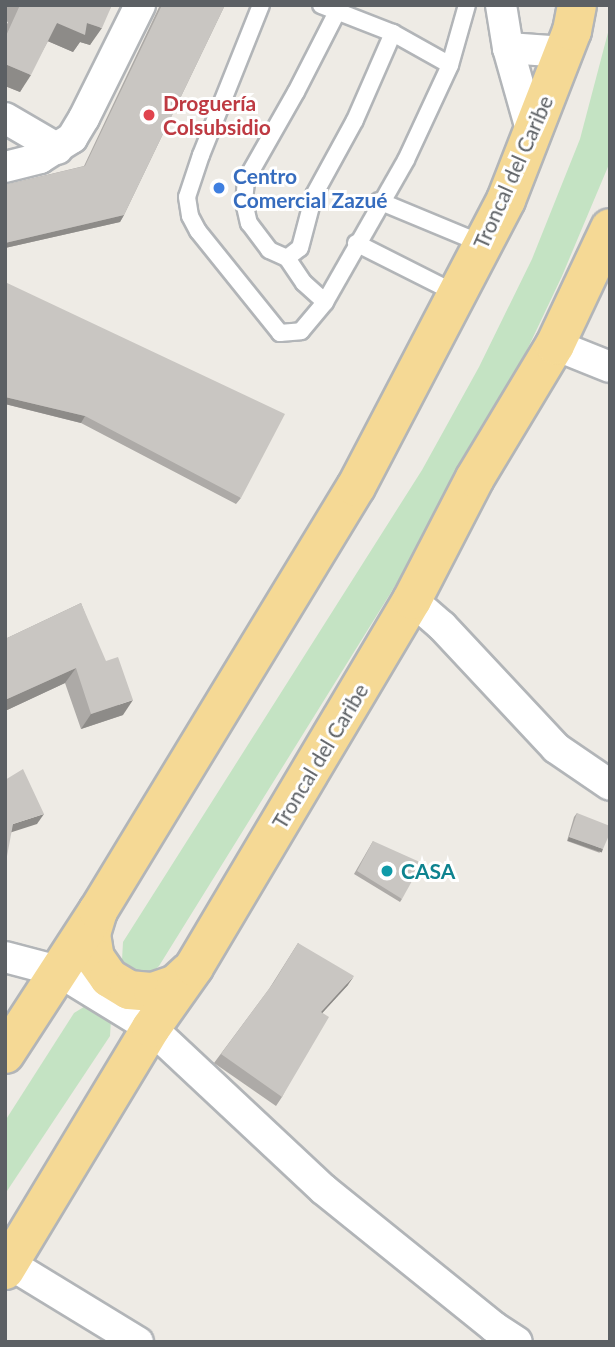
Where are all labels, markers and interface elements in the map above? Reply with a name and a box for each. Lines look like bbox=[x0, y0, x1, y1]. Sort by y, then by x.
place label: Droguería Colsubsidio bbox=[163, 90, 271, 140]
street label: Troncal del Caribe bbox=[468, 92, 558, 252]
marker: Droguería Colsubsidio bbox=[141, 107, 157, 123]
place label: Centro Comercial Zazué bbox=[233, 163, 388, 213]
marker: Centro Comercial Zazué bbox=[211, 180, 227, 196]
street label: Troncal del Caribe bbox=[267, 679, 373, 833]
place label: CASA bbox=[401, 858, 455, 884]
marker: CASA bbox=[379, 863, 395, 879]

